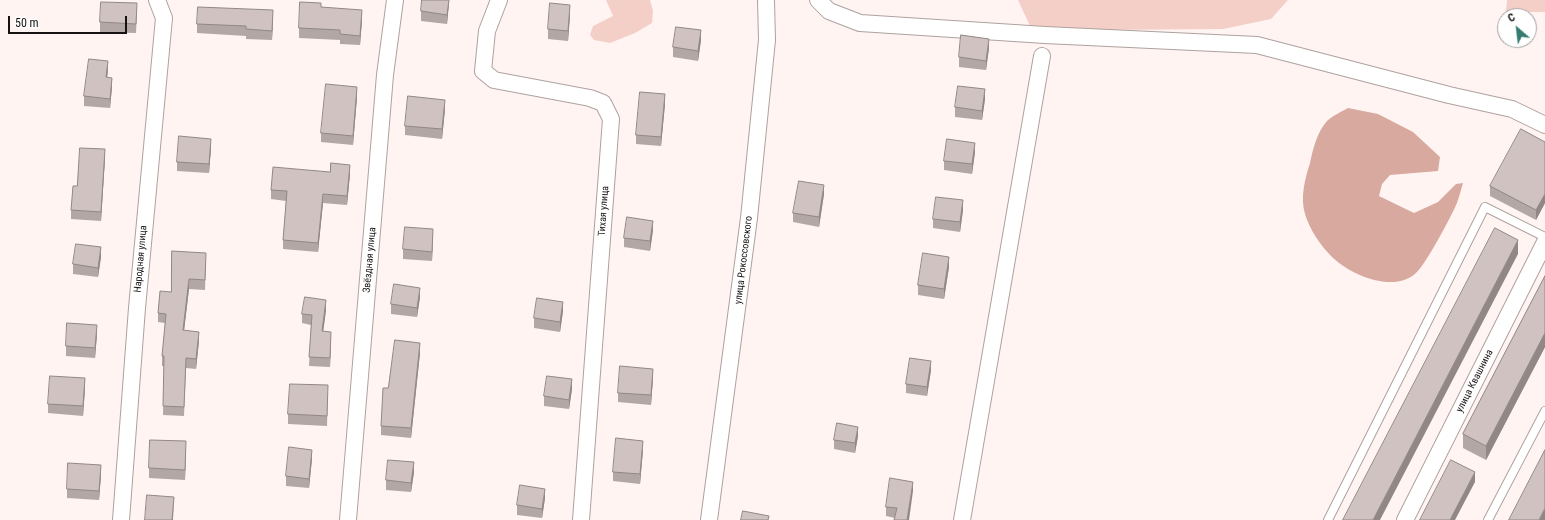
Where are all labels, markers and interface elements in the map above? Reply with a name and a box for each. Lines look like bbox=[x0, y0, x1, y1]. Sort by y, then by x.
scale bar bbox=[10, 8, 129, 34]
north arrow bbox=[1497, 8, 1537, 48]
text: С bbox=[1506, 11, 1517, 25]
text: 50 m bbox=[15, 16, 39, 30]
street label: Тихая улица bbox=[596, 186, 612, 236]
street label: улица Рокоссовского bbox=[733, 215, 755, 305]
street label: Народная улица bbox=[132, 225, 150, 293]
street label: Звёздная улица bbox=[361, 227, 379, 293]
street label: улица Квашнина bbox=[1454, 348, 1496, 414]

